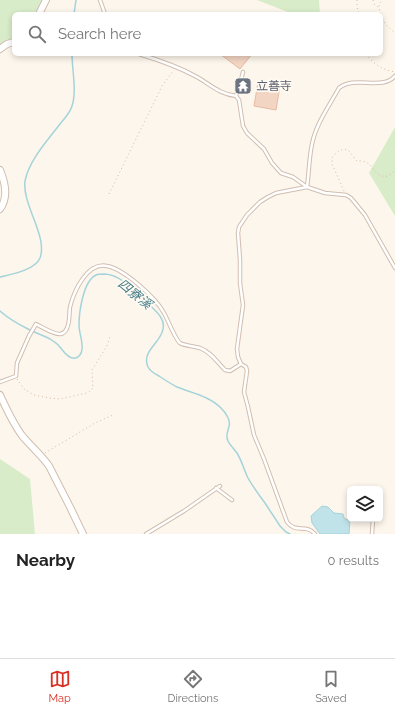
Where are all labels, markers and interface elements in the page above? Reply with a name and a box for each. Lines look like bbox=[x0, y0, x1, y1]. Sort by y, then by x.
search box bbox=[12, 12, 383, 56]
icon: search bbox=[26, 23, 48, 45]
text: Search here bbox=[58, 25, 141, 43]
temple icon: 立善寺 bbox=[233, 76, 253, 96]
place label: 立善寺 bbox=[256, 79, 292, 93]
water label: 四寮溪 bbox=[115, 276, 156, 313]
map controls bbox=[347, 486, 383, 522]
button: layers bbox=[347, 486, 383, 522]
text: Nearby bbox=[16, 550, 75, 570]
text: 0 results bbox=[328, 553, 379, 568]
tab: Map bbox=[48, 668, 71, 705]
tab: Directions bbox=[168, 668, 218, 705]
tab: Saved bbox=[315, 668, 347, 705]

